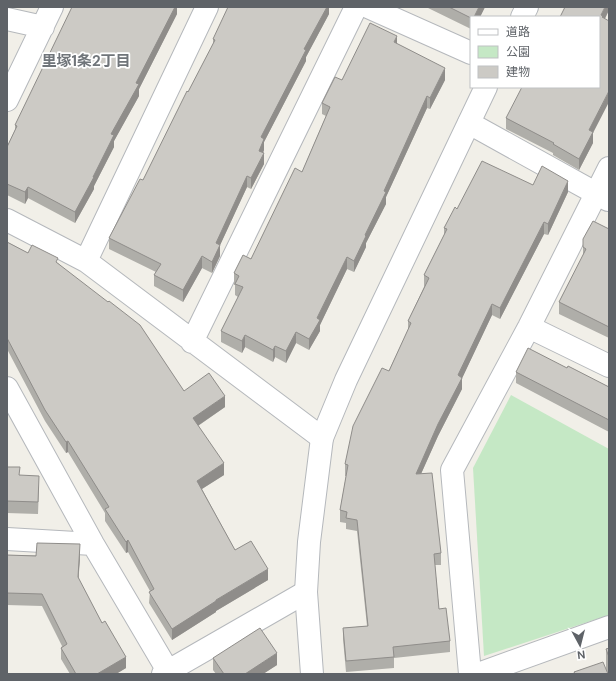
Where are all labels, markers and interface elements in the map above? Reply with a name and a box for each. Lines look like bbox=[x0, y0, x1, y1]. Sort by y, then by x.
legend bbox=[470, 16, 600, 88]
text: 道路 bbox=[506, 24, 530, 40]
text: 公園 bbox=[506, 44, 530, 60]
district label: 里塚1条2丁目 bbox=[41, 51, 131, 71]
text: 建物 bbox=[506, 64, 530, 80]
north arrow bbox=[560, 625, 600, 665]
text: N bbox=[576, 647, 586, 662]

